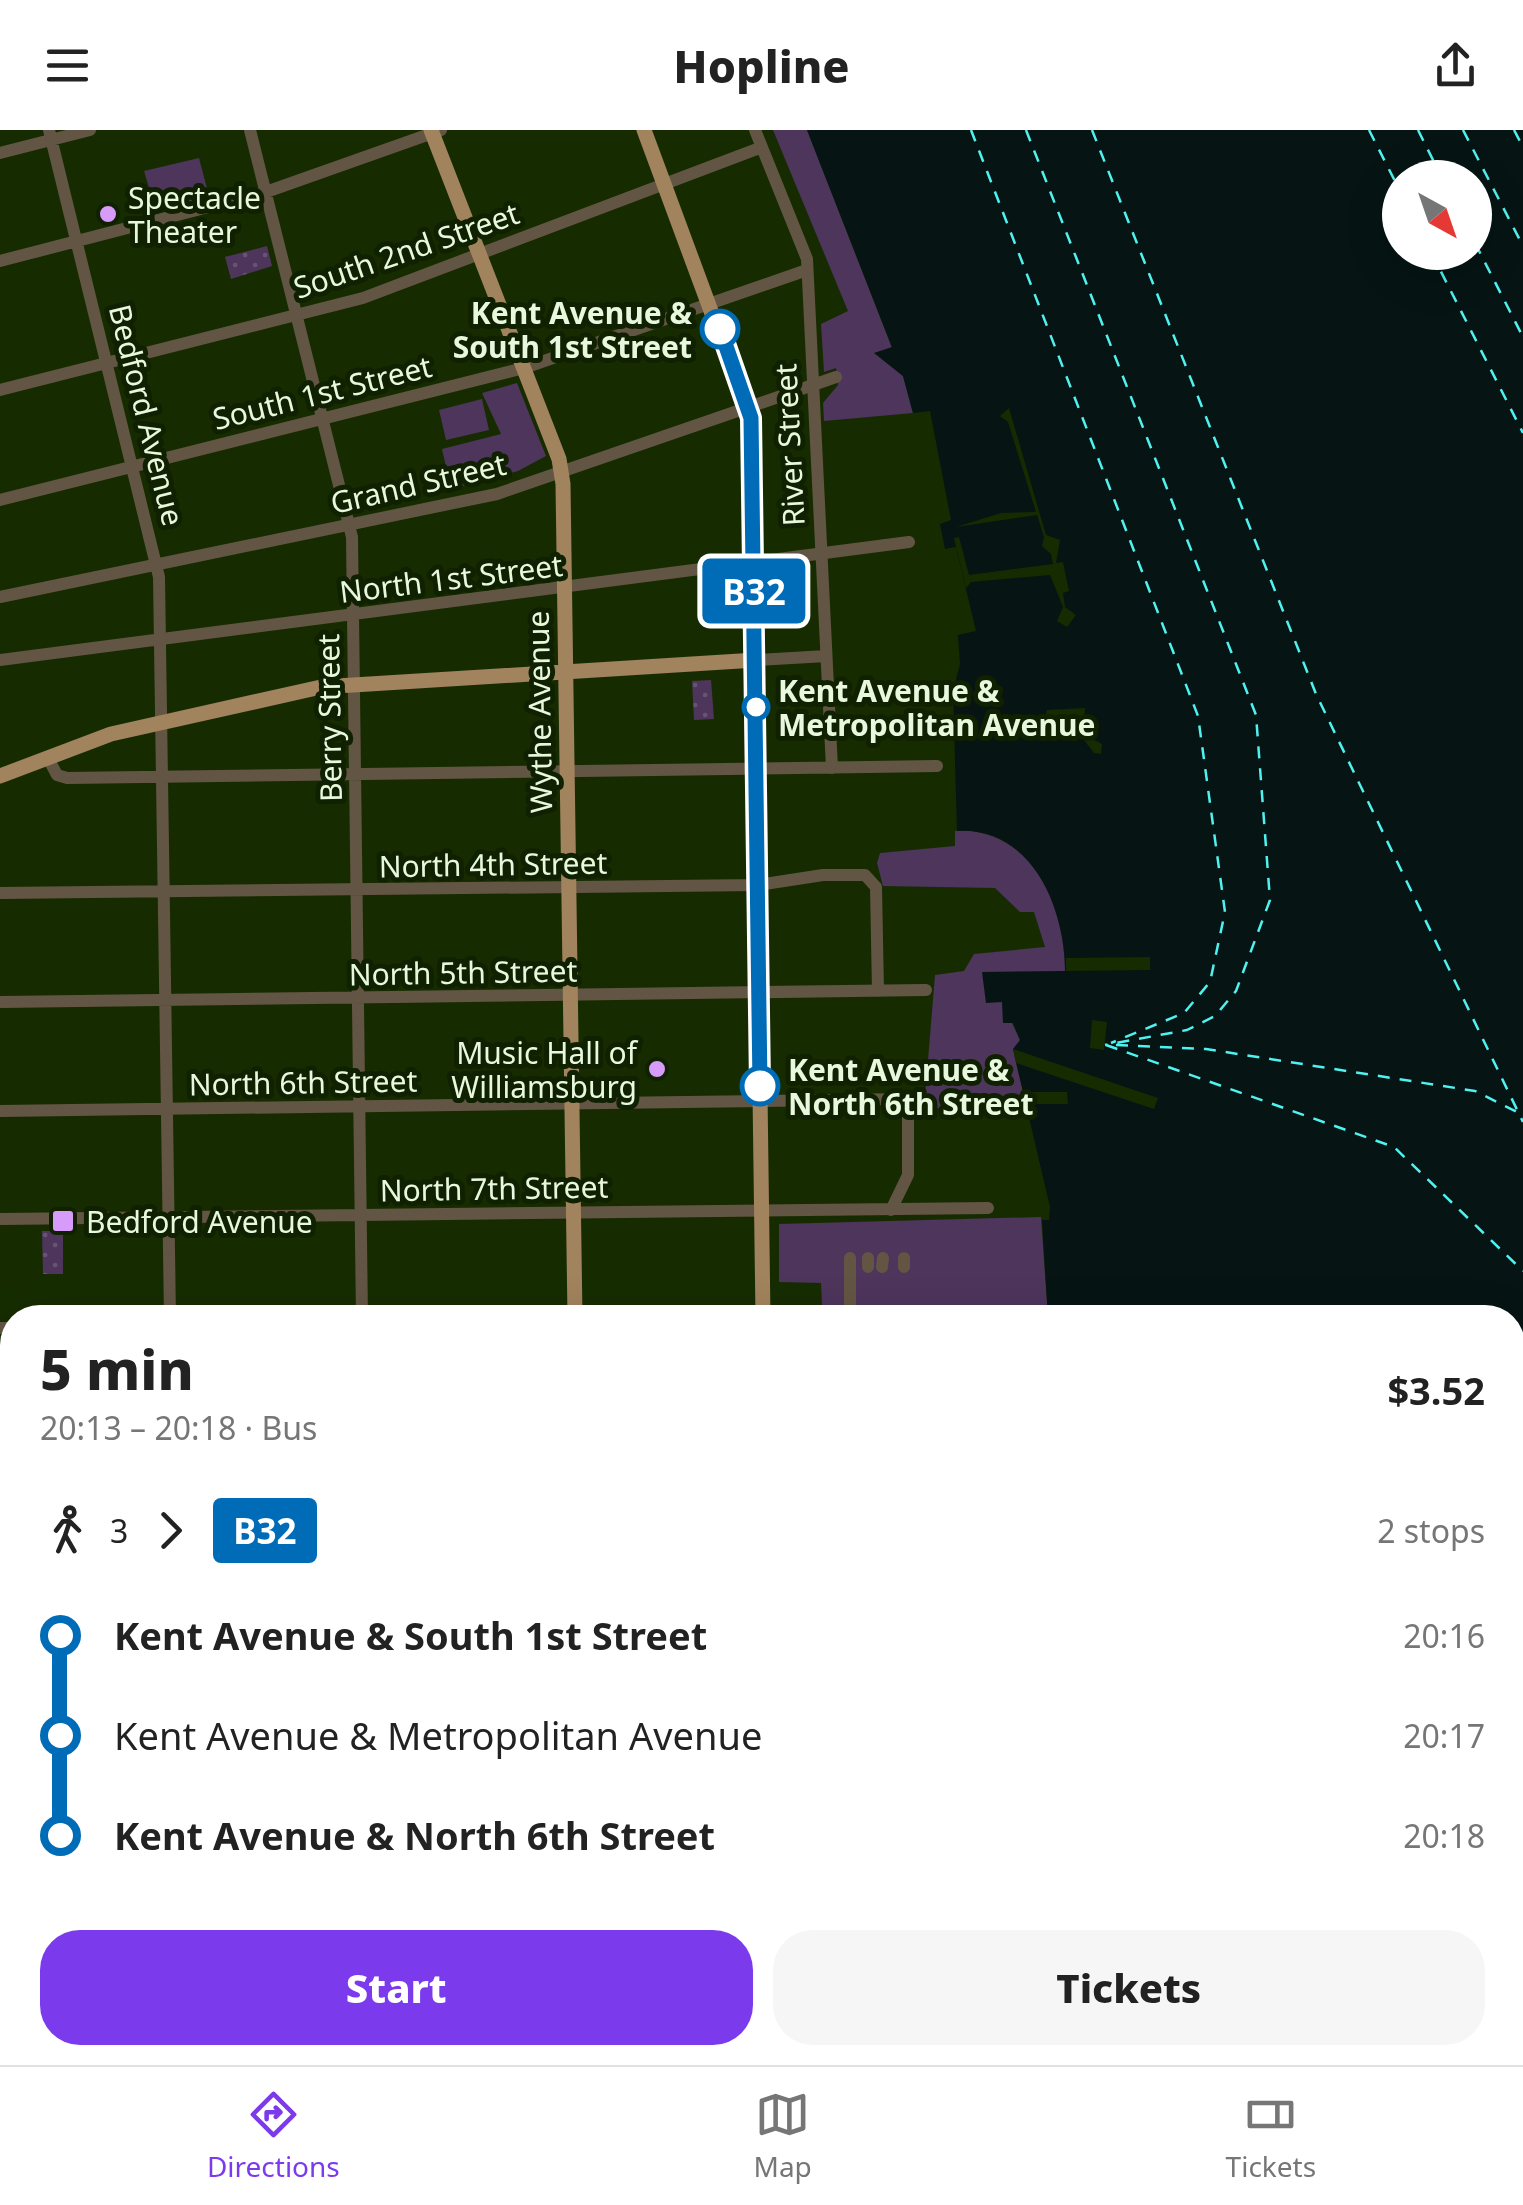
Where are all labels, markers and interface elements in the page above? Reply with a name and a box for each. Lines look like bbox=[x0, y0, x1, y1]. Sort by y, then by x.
text: Hopline bbox=[673, 35, 850, 96]
icon: menu bbox=[40, 38, 95, 93]
icon: share bbox=[1428, 38, 1483, 93]
north arrow bbox=[1382, 160, 1492, 270]
map controls bbox=[1382, 160, 1492, 270]
place label: Spectacle Theater bbox=[128, 177, 261, 252]
street label: South 2nd Street bbox=[288, 192, 524, 308]
marker: Spectacle Theater bbox=[97, 203, 119, 225]
place label: Kent Avenue & South 1st Street bbox=[453, 292, 692, 367]
street label: Bedford Avenue bbox=[100, 300, 194, 530]
marker: Kent Avenue & South 1st Street bbox=[701, 310, 739, 348]
street label: South 1st Street bbox=[208, 345, 436, 439]
street label: River Street bbox=[764, 363, 814, 527]
street label: Grand Street bbox=[326, 443, 510, 523]
street label: North 1st Street bbox=[337, 544, 565, 612]
line badge: B32 bbox=[696, 558, 812, 624]
text: B32 bbox=[722, 568, 786, 615]
street label: Wythe Avenue bbox=[517, 610, 561, 814]
street label: Berry Street bbox=[307, 633, 351, 802]
place label: Kent Avenue & Metropolitan Avenue bbox=[778, 670, 1095, 745]
marker: Kent Avenue & Metropolitan Avenue bbox=[743, 694, 769, 720]
street label: North 4th Street bbox=[378, 842, 608, 886]
street label: North 5th Street bbox=[348, 950, 578, 994]
place label: Music Hall of Williamsburg bbox=[451, 1032, 639, 1107]
place label: Kent Avenue & North 6th Street bbox=[788, 1049, 1034, 1124]
marker: Music Hall of Williamsburg bbox=[646, 1058, 668, 1080]
street label: North 6th Street bbox=[188, 1060, 418, 1104]
marker: Kent Avenue & North 6th Street bbox=[741, 1067, 779, 1105]
street label: North 7th Street bbox=[379, 1166, 609, 1210]
place label: Bedford Avenue bbox=[86, 1201, 313, 1242]
marker: Bedford Avenue bbox=[50, 1208, 76, 1234]
text: 5 min bbox=[40, 1331, 194, 1406]
text: $3.52 bbox=[1387, 1364, 1485, 1416]
text: 20:13 – 20:18 · Bus bbox=[40, 1406, 317, 1449]
icon: walk bbox=[40, 1503, 95, 1558]
icon: forward bbox=[143, 1503, 198, 1558]
text: B32 bbox=[233, 1507, 297, 1554]
text: 3 bbox=[110, 1509, 128, 1552]
text: 2 stops bbox=[1377, 1509, 1485, 1552]
text: Kent Avenue & South 1st Street bbox=[114, 1609, 707, 1661]
text: 20:16 bbox=[1403, 1614, 1485, 1657]
text: Kent Avenue & Metropolitan Avenue bbox=[114, 1709, 762, 1761]
text: 20:17 bbox=[1403, 1714, 1485, 1757]
text: Kent Avenue & North 6th Street bbox=[114, 1809, 715, 1861]
text: 20:18 bbox=[1403, 1814, 1485, 1857]
button: Start bbox=[40, 1930, 753, 2045]
button: Tickets bbox=[773, 1930, 1485, 2045]
tab: Directions bbox=[207, 2087, 340, 2185]
tab: Map bbox=[754, 2087, 812, 2185]
tab: Tickets bbox=[1226, 2087, 1316, 2185]

